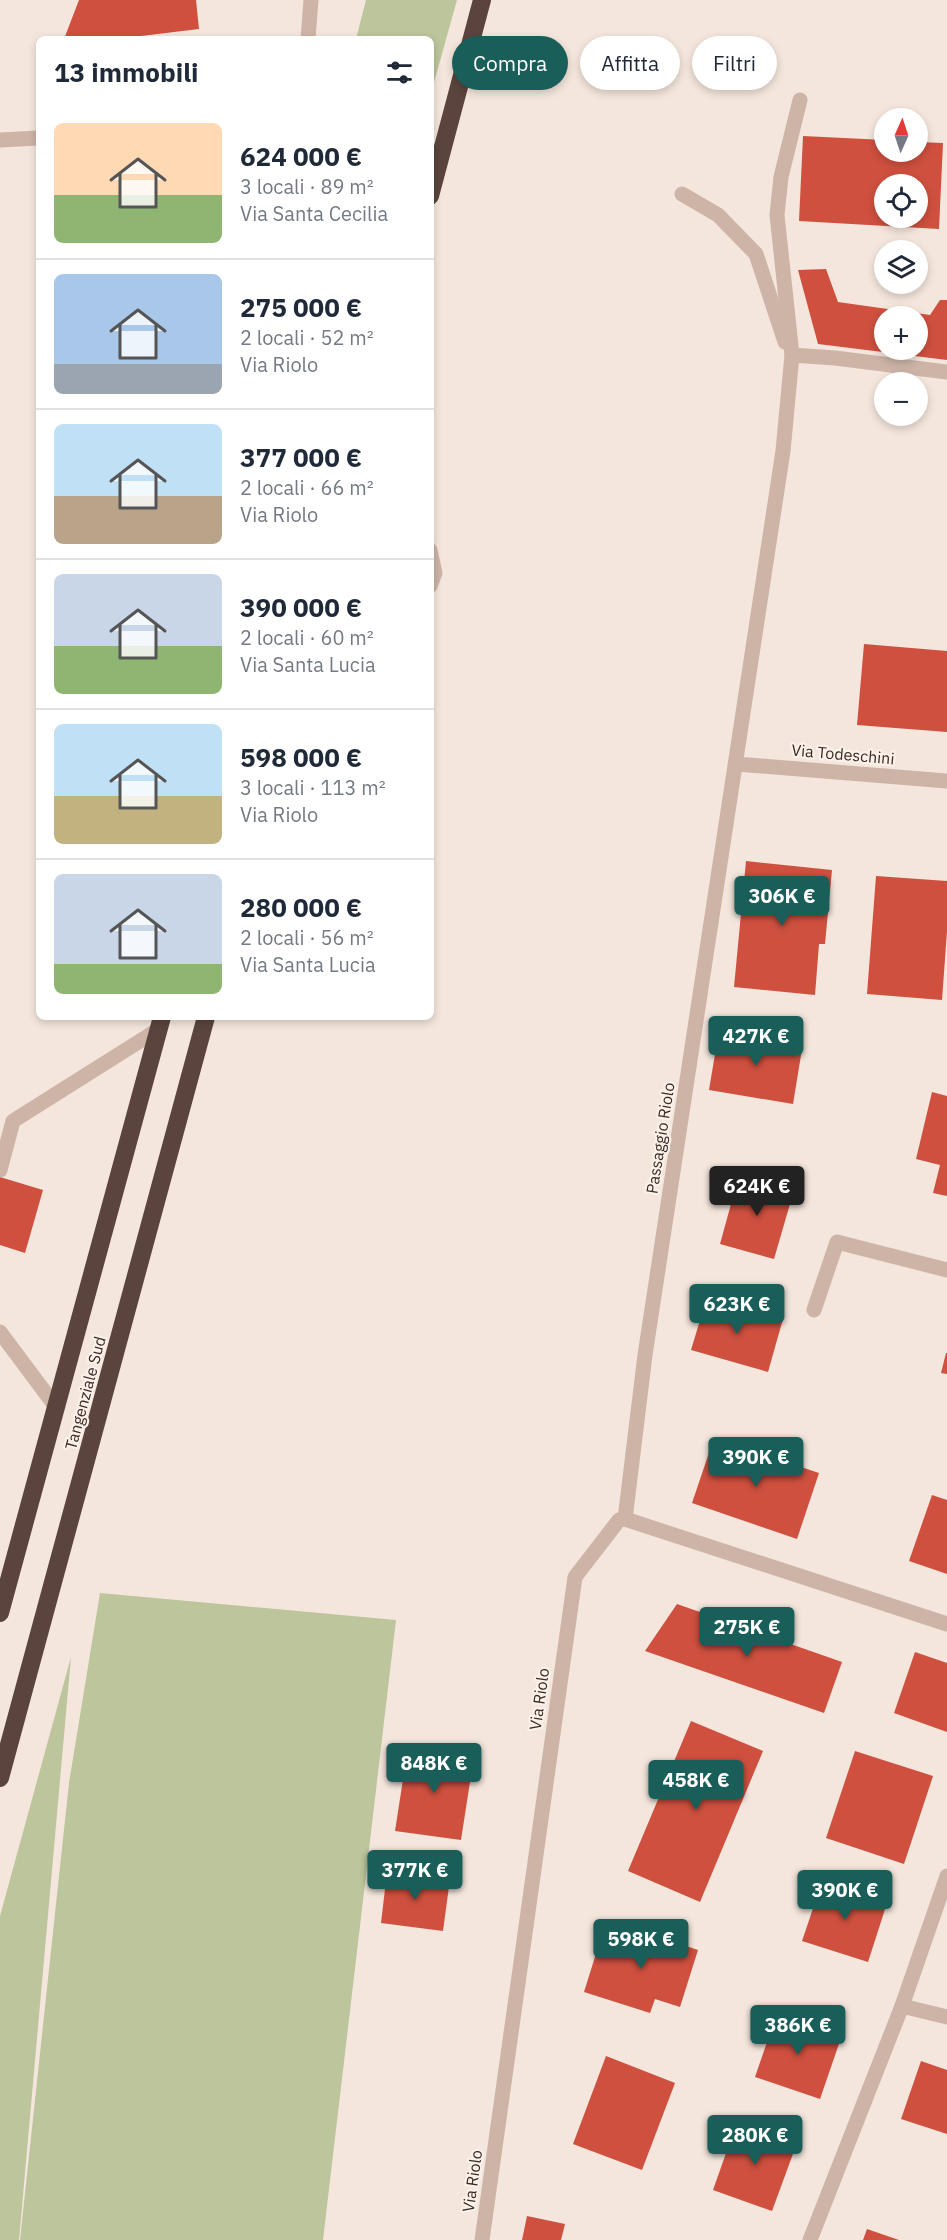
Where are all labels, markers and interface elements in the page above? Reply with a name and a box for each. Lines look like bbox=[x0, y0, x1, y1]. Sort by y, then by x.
chip: Compra bbox=[452, 36, 568, 90]
chip: Affitta bbox=[580, 36, 680, 90]
chip: Filtri bbox=[692, 36, 777, 90]
text: 13 immobili bbox=[54, 55, 198, 89]
icon: filters bbox=[383, 56, 416, 89]
north arrow bbox=[874, 108, 928, 162]
map controls bbox=[874, 108, 928, 426]
text: 624 000 € bbox=[240, 139, 362, 173]
icon: home bbox=[102, 147, 174, 219]
text: 3 locali · 89 m² bbox=[240, 173, 374, 200]
button: locate bbox=[874, 174, 928, 228]
text: Via Santa Cecilia bbox=[240, 200, 388, 227]
button: layers bbox=[874, 240, 928, 294]
text: 275 000 € bbox=[240, 290, 362, 324]
icon: home bbox=[102, 298, 174, 370]
button: + bbox=[874, 306, 928, 360]
text: 2 locali · 52 m² bbox=[240, 324, 374, 351]
text: Via Riolo bbox=[240, 351, 318, 378]
button: − bbox=[874, 372, 928, 426]
text: 377 000 € bbox=[240, 440, 362, 474]
icon: home bbox=[102, 448, 174, 520]
text: 2 locali · 66 m² bbox=[240, 474, 374, 501]
text: Via Riolo bbox=[240, 501, 318, 528]
text: 390 000 € bbox=[240, 590, 362, 624]
icon: home bbox=[102, 598, 174, 670]
text: 2 locali · 60 m² bbox=[240, 624, 374, 651]
text: Via Santa Lucia bbox=[240, 651, 376, 678]
text: 598 000 € bbox=[240, 740, 362, 774]
street label: Via Todeschini bbox=[791, 740, 895, 768]
icon: home bbox=[102, 748, 174, 820]
text: 3 locali · 113 m² bbox=[240, 774, 386, 801]
text: Via Riolo bbox=[240, 801, 318, 828]
pin: 306K € bbox=[733, 876, 831, 927]
text: 306K € bbox=[748, 882, 816, 909]
text: 280 000 € bbox=[240, 890, 362, 924]
icon: home bbox=[102, 898, 174, 970]
text: 2 locali · 56 m² bbox=[240, 924, 374, 951]
text: Via Santa Lucia bbox=[240, 951, 376, 978]
pin: 427K € bbox=[707, 1016, 805, 1067]
text: 427K € bbox=[722, 1022, 790, 1049]
street label: Passaggio Riolo bbox=[641, 1081, 679, 1195]
pin: 624K € bbox=[708, 1166, 806, 1217]
text: 624K € bbox=[723, 1172, 791, 1199]
pin: 623K € bbox=[688, 1284, 786, 1335]
text: 623K € bbox=[703, 1290, 771, 1317]
street label: Tangenziale Sud bbox=[60, 1334, 110, 1452]
pin: 390K € bbox=[707, 1437, 805, 1488]
text: 390K € bbox=[722, 1443, 790, 1470]
pin: 275K € bbox=[698, 1607, 796, 1658]
text: 275K € bbox=[713, 1613, 781, 1640]
street label: Via Riolo bbox=[525, 1667, 553, 1731]
pin: 848K € bbox=[385, 1743, 483, 1794]
text: 848K € bbox=[400, 1749, 468, 1776]
pin: 458K € bbox=[647, 1760, 745, 1811]
text: 458K € bbox=[662, 1766, 730, 1793]
pin: 377K € bbox=[366, 1850, 464, 1901]
text: 377K € bbox=[381, 1856, 449, 1883]
pin: 390K € bbox=[796, 1870, 894, 1921]
text: 390K € bbox=[811, 1876, 879, 1903]
pin: 598K € bbox=[592, 1919, 690, 1970]
text: 598K € bbox=[607, 1925, 675, 1952]
pin: 386K € bbox=[749, 2005, 847, 2056]
text: 386K € bbox=[764, 2011, 832, 2038]
pin: 280K € bbox=[706, 2115, 804, 2166]
text: 280K € bbox=[721, 2121, 789, 2148]
street label: Via Riolo bbox=[458, 2149, 486, 2213]

